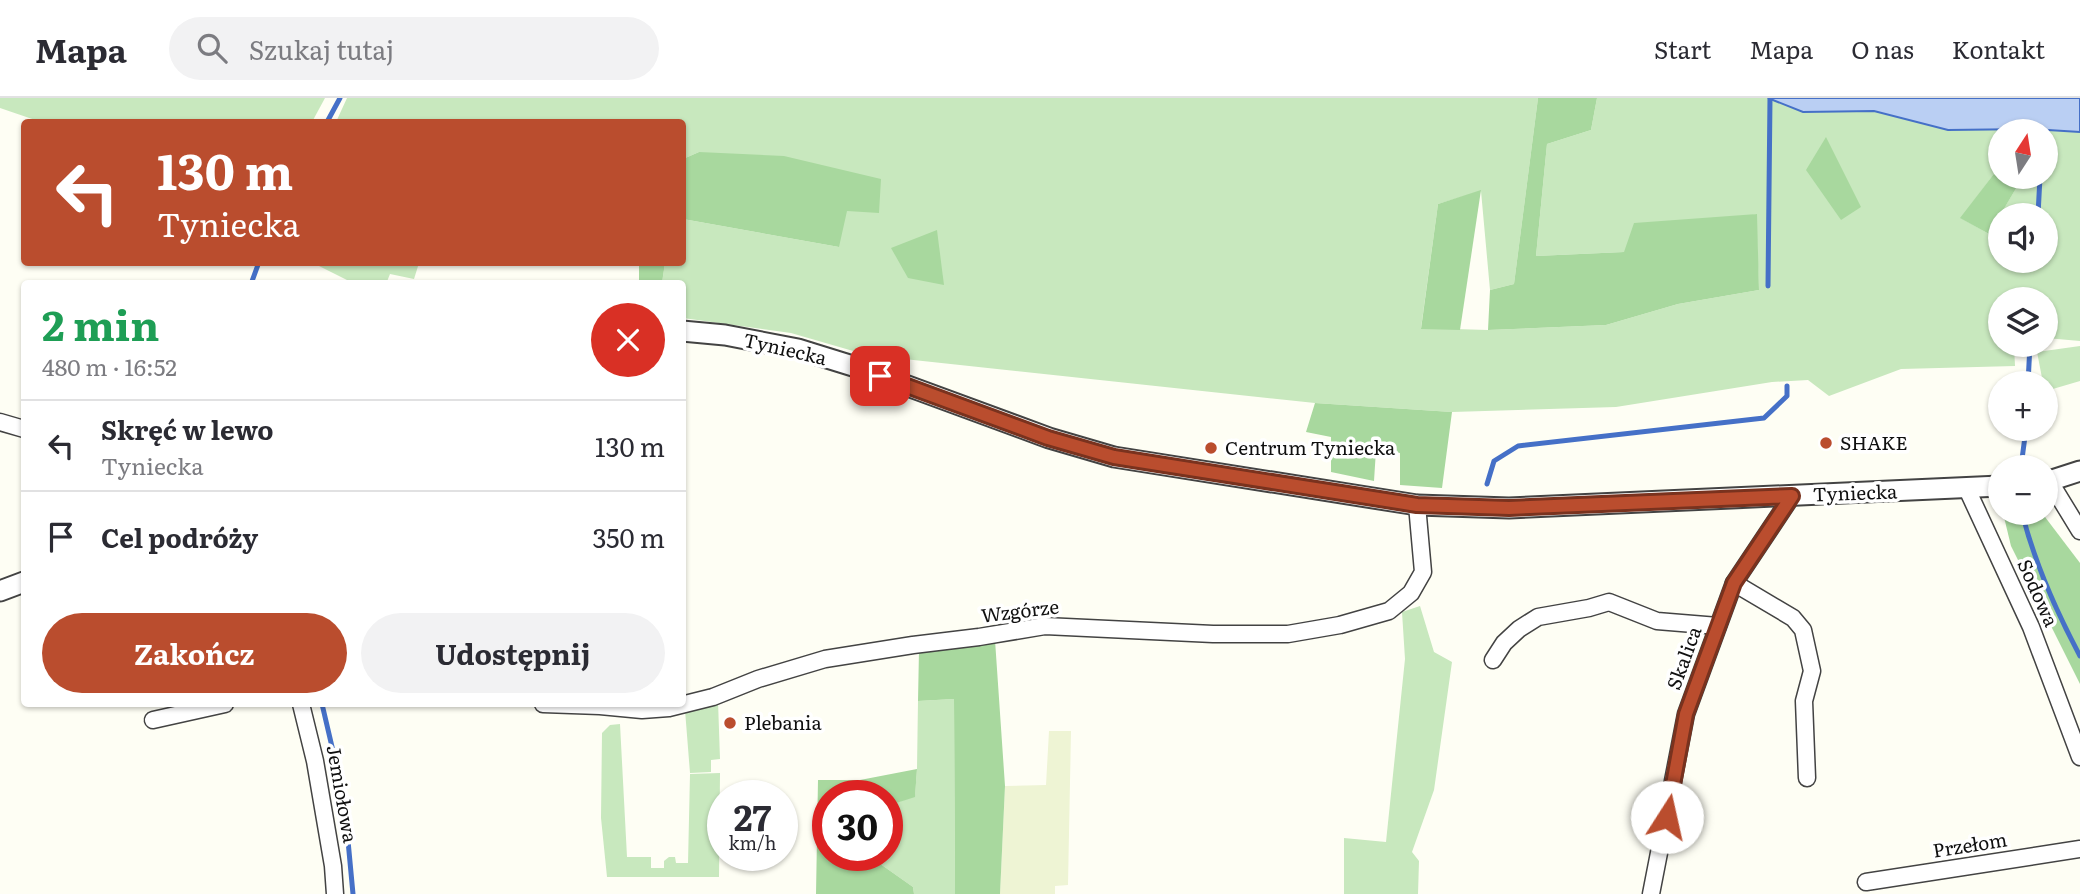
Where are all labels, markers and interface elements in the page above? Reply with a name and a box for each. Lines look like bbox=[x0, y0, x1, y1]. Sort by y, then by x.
search box bbox=[169, 17, 659, 80]
text: Mapa bbox=[35, 24, 127, 73]
icon: search bbox=[193, 29, 231, 67]
text: Szukaj tutaj bbox=[249, 29, 394, 68]
text: Start bbox=[1654, 31, 1711, 66]
text: Mapa bbox=[1749, 31, 1813, 66]
text: O nas bbox=[1851, 31, 1914, 66]
text: Kontakt bbox=[1952, 31, 2045, 66]
north arrow bbox=[1988, 119, 2058, 189]
map controls bbox=[1988, 119, 2058, 525]
text: 130 m bbox=[157, 132, 293, 205]
icon: left bbox=[42, 147, 133, 238]
text: Tyniecka bbox=[157, 199, 300, 247]
button: sound bbox=[1988, 203, 2058, 273]
button: layers bbox=[1988, 287, 2058, 357]
text: 2 min bbox=[42, 292, 159, 354]
button: close bbox=[591, 303, 665, 377]
street label: Tyniecka bbox=[741, 325, 830, 371]
pin bbox=[850, 346, 910, 406]
text: 480 m · 16:52 bbox=[42, 349, 177, 383]
icon: arrive bbox=[861, 357, 899, 395]
button: + bbox=[1988, 371, 2058, 441]
text: Skręć w lewo bbox=[101, 409, 274, 448]
text: 130 m bbox=[595, 426, 665, 465]
icon: left bbox=[42, 427, 80, 465]
place label: SHAKE bbox=[1840, 428, 1908, 456]
place label: Centrum Tyniecka bbox=[1225, 433, 1396, 461]
marker: SHAKE bbox=[1818, 435, 1834, 451]
marker: Centrum Tyniecka bbox=[1203, 440, 1219, 456]
text: Tyniecka bbox=[101, 448, 204, 482]
button: − bbox=[1988, 455, 2058, 525]
street label: Tyniecka bbox=[1812, 477, 1899, 507]
text: Cel podróży bbox=[101, 517, 258, 556]
text: 350 m bbox=[592, 517, 665, 556]
icon: arrive bbox=[42, 518, 80, 556]
street label: Sodowa bbox=[2012, 554, 2067, 632]
street label: Wzgórze bbox=[979, 591, 1061, 629]
button: Zakończ bbox=[42, 613, 347, 693]
button: Udostępnij bbox=[361, 613, 665, 693]
street label: Skalica bbox=[1659, 621, 1708, 693]
place label: Plebania bbox=[744, 708, 822, 736]
marker: Plebania bbox=[722, 715, 738, 731]
street label: Jemiołowa bbox=[321, 743, 365, 846]
speed limit sign: 30 bbox=[812, 780, 903, 871]
position arrow bbox=[1630, 780, 1704, 854]
text: 27 bbox=[734, 790, 771, 842]
street label: Przełom bbox=[1931, 824, 2009, 864]
text: km/h bbox=[729, 829, 776, 856]

